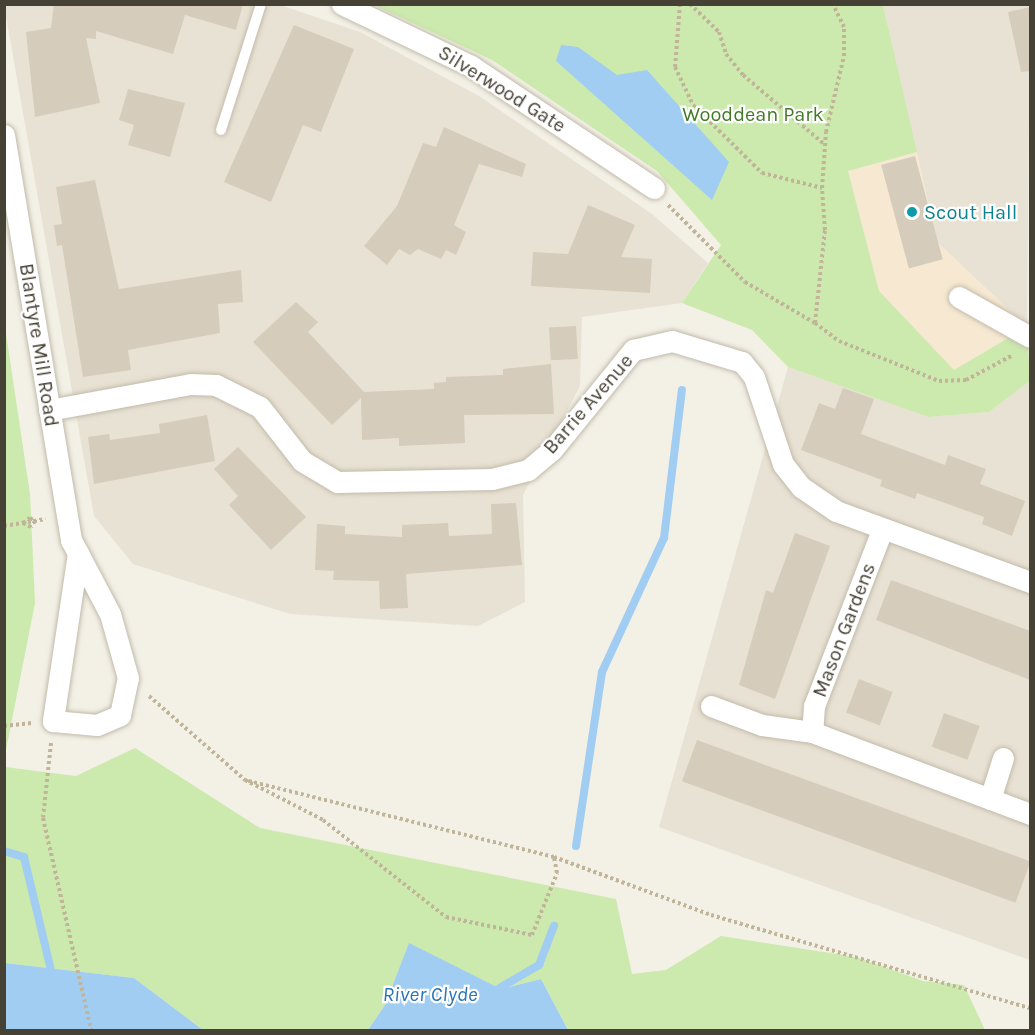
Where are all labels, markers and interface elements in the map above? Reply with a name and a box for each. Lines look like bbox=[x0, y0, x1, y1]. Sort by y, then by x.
street label: Silverwood Gate bbox=[434, 40, 570, 138]
park label: Wooddean Park bbox=[682, 102, 824, 126]
place label: Scout Hall bbox=[924, 200, 1017, 224]
marker: Scout Hall bbox=[905, 205, 919, 219]
street label: Blantyre Mill Road bbox=[14, 262, 64, 428]
street label: Barrie Avenue bbox=[538, 349, 638, 459]
street label: Mason Gardens bbox=[807, 559, 881, 701]
water label: River Clyde bbox=[382, 981, 478, 1007]

